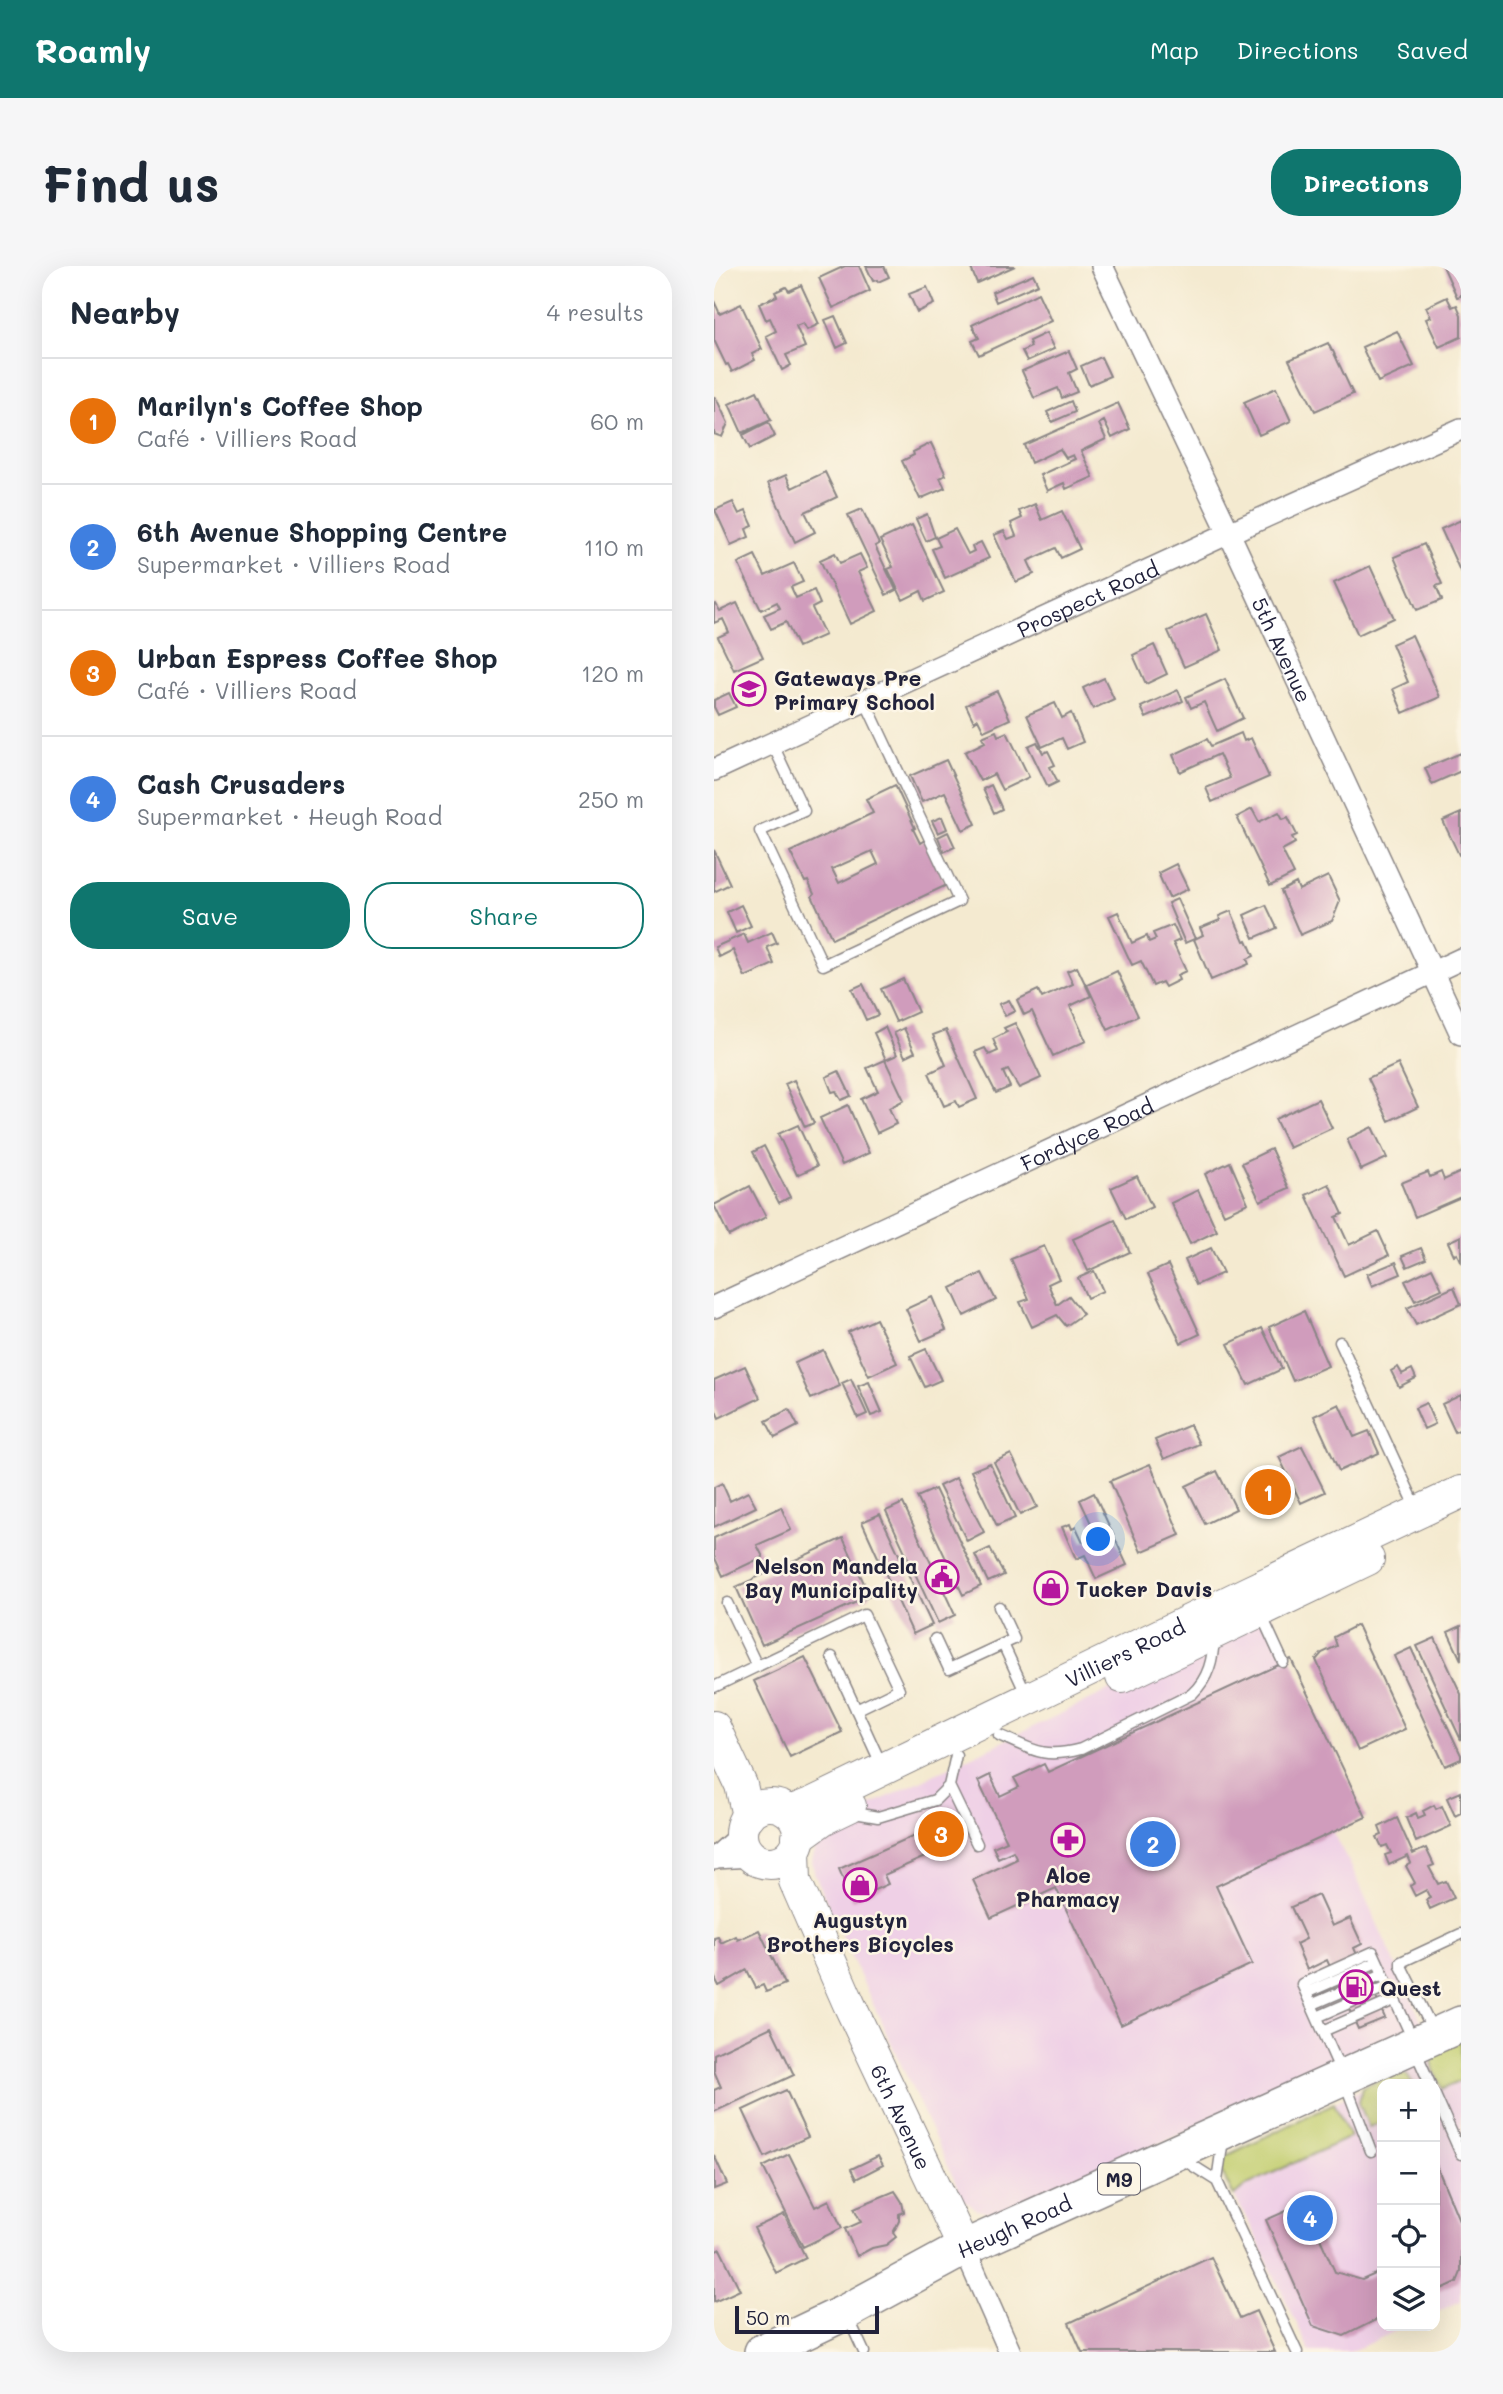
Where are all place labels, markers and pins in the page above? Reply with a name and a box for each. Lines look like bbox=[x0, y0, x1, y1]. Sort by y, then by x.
place label: Gateways Pre Primary School bbox=[774, 664, 935, 716]
school or university icon: Gateways Pre Primary School bbox=[730, 670, 768, 708]
pin: 1 bbox=[1245, 1466, 1291, 1518]
place label: Nelson Mandela Bay Municipality bbox=[745, 1552, 918, 1604]
public building icon: Nelson Mandela Bay Municipality bbox=[923, 1558, 961, 1596]
shop icon: Tucker Davis bbox=[1032, 1569, 1070, 1607]
place label: Tucker Davis bbox=[1076, 1575, 1212, 1602]
pin: 3 bbox=[918, 1808, 964, 1860]
pin: 2 bbox=[1130, 1818, 1176, 1870]
pharmacy icon: Aloe Pharmacy bbox=[1049, 1821, 1087, 1859]
place label: Aloe Pharmacy bbox=[1016, 1861, 1120, 1913]
shop icon: Augustyn Brothers Bicycles bbox=[841, 1866, 879, 1904]
place label: Augustyn Brothers Bicycles bbox=[766, 1906, 954, 1958]
fuel station icon: Quest bbox=[1337, 1968, 1375, 2006]
place label: Quest bbox=[1380, 1974, 1441, 2001]
pin: 4 bbox=[1287, 2192, 1333, 2244]

